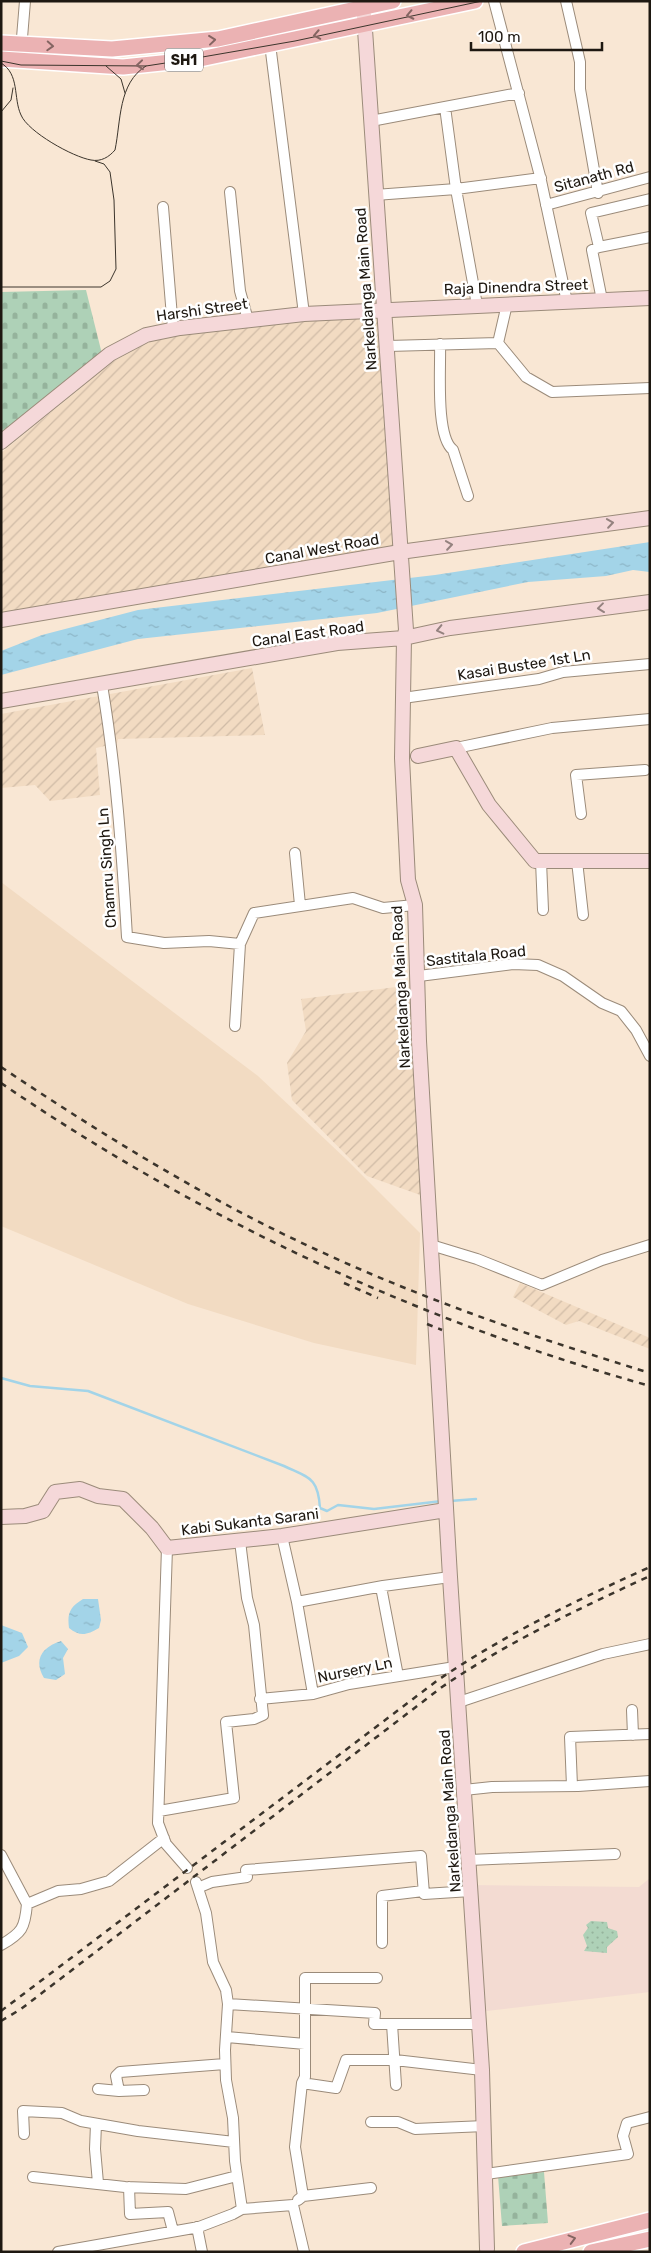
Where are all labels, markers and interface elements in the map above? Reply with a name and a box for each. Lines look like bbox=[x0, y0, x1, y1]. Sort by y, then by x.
one-way arrow bbox=[406, 9, 415, 20]
scale bar bbox=[471, 20, 602, 52]
text: 100 m bbox=[478, 28, 520, 46]
one-way arrow bbox=[313, 29, 321, 40]
one-way arrow bbox=[208, 35, 216, 46]
one-way arrow bbox=[46, 40, 54, 51]
road number: SH1 bbox=[165, 48, 203, 72]
one-way arrow bbox=[135, 59, 143, 70]
street label: Sitanath Rd bbox=[552, 158, 636, 196]
street label: Narkeldanga Main Road bbox=[351, 207, 381, 371]
street label: Raja Dinendra Street bbox=[444, 275, 589, 299]
street label: Harshi Street bbox=[155, 295, 249, 325]
one-way arrow bbox=[605, 519, 614, 529]
street label: Canal West Road bbox=[264, 530, 380, 568]
one-way arrow bbox=[445, 540, 453, 551]
one-way arrow bbox=[597, 603, 606, 613]
street label: Canal East Road bbox=[251, 617, 365, 651]
one-way arrow bbox=[436, 624, 445, 635]
street label: Kasai Bustee 1st Ln bbox=[456, 646, 592, 684]
street label: Chamru Singh Ln bbox=[94, 807, 120, 929]
street label: Narkeldanga Main Road bbox=[388, 905, 414, 1069]
street label: Sastitala Road bbox=[425, 942, 527, 970]
street label: Kabi Sukanta Sarani bbox=[180, 1505, 320, 1539]
street label: Nursery Ln bbox=[316, 1653, 394, 1687]
street label: Narkeldanga Main Road bbox=[435, 1729, 465, 1893]
one-way arrow bbox=[567, 2235, 575, 2245]

